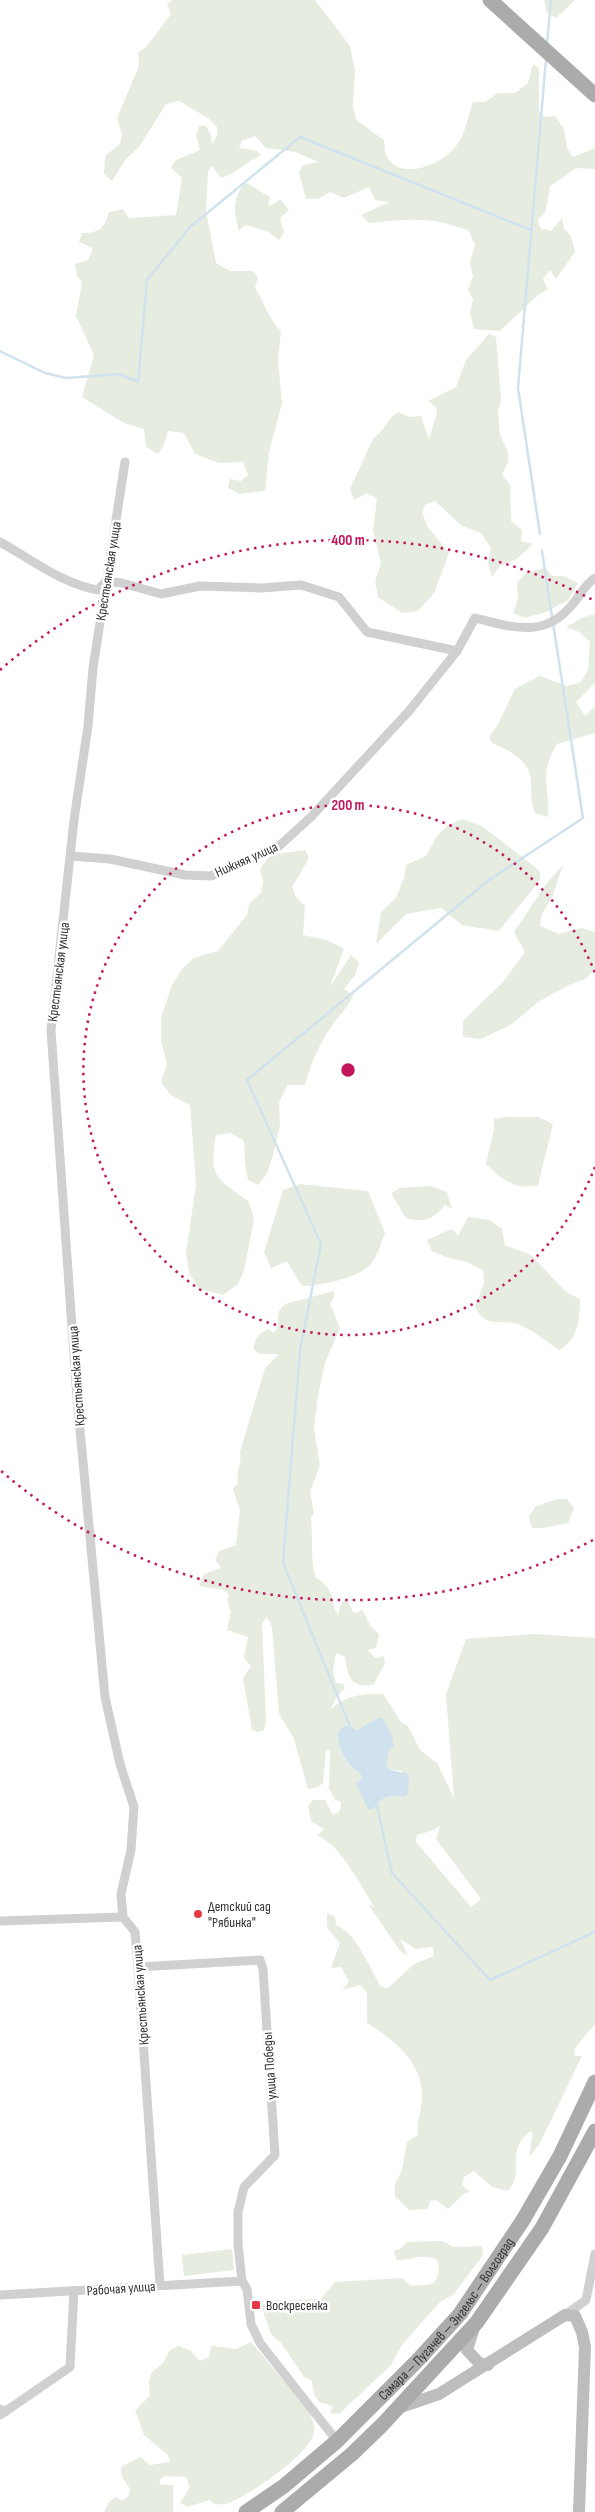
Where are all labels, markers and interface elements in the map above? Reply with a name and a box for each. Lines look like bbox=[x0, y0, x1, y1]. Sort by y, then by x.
street label: Крестьянская улица bbox=[92, 520, 125, 622]
text: 400 m bbox=[331, 531, 365, 550]
text: 200 m bbox=[331, 796, 365, 815]
street label: Нижняя улица bbox=[212, 838, 280, 881]
street label: Крестьянская улица bbox=[44, 921, 73, 1023]
centre of rings bbox=[339, 1061, 357, 1079]
street label: Крестьянская улица bbox=[65, 1325, 88, 1427]
place label: Детский сад "Рябинка" bbox=[208, 1898, 271, 1931]
marker: Детский сад "Рябинка" bbox=[192, 1908, 204, 1920]
street label: Крестьянская улица bbox=[129, 1944, 152, 2046]
street label: улица Победы bbox=[259, 2032, 280, 2100]
street label: Самара — Пугачев — Энгельс — Волгоград bbox=[375, 2234, 518, 2404]
street label: Рабочая улица bbox=[86, 2278, 156, 2299]
place label: Воскресенка bbox=[266, 2297, 328, 2314]
marker: Воскресенка bbox=[250, 2299, 262, 2311]

